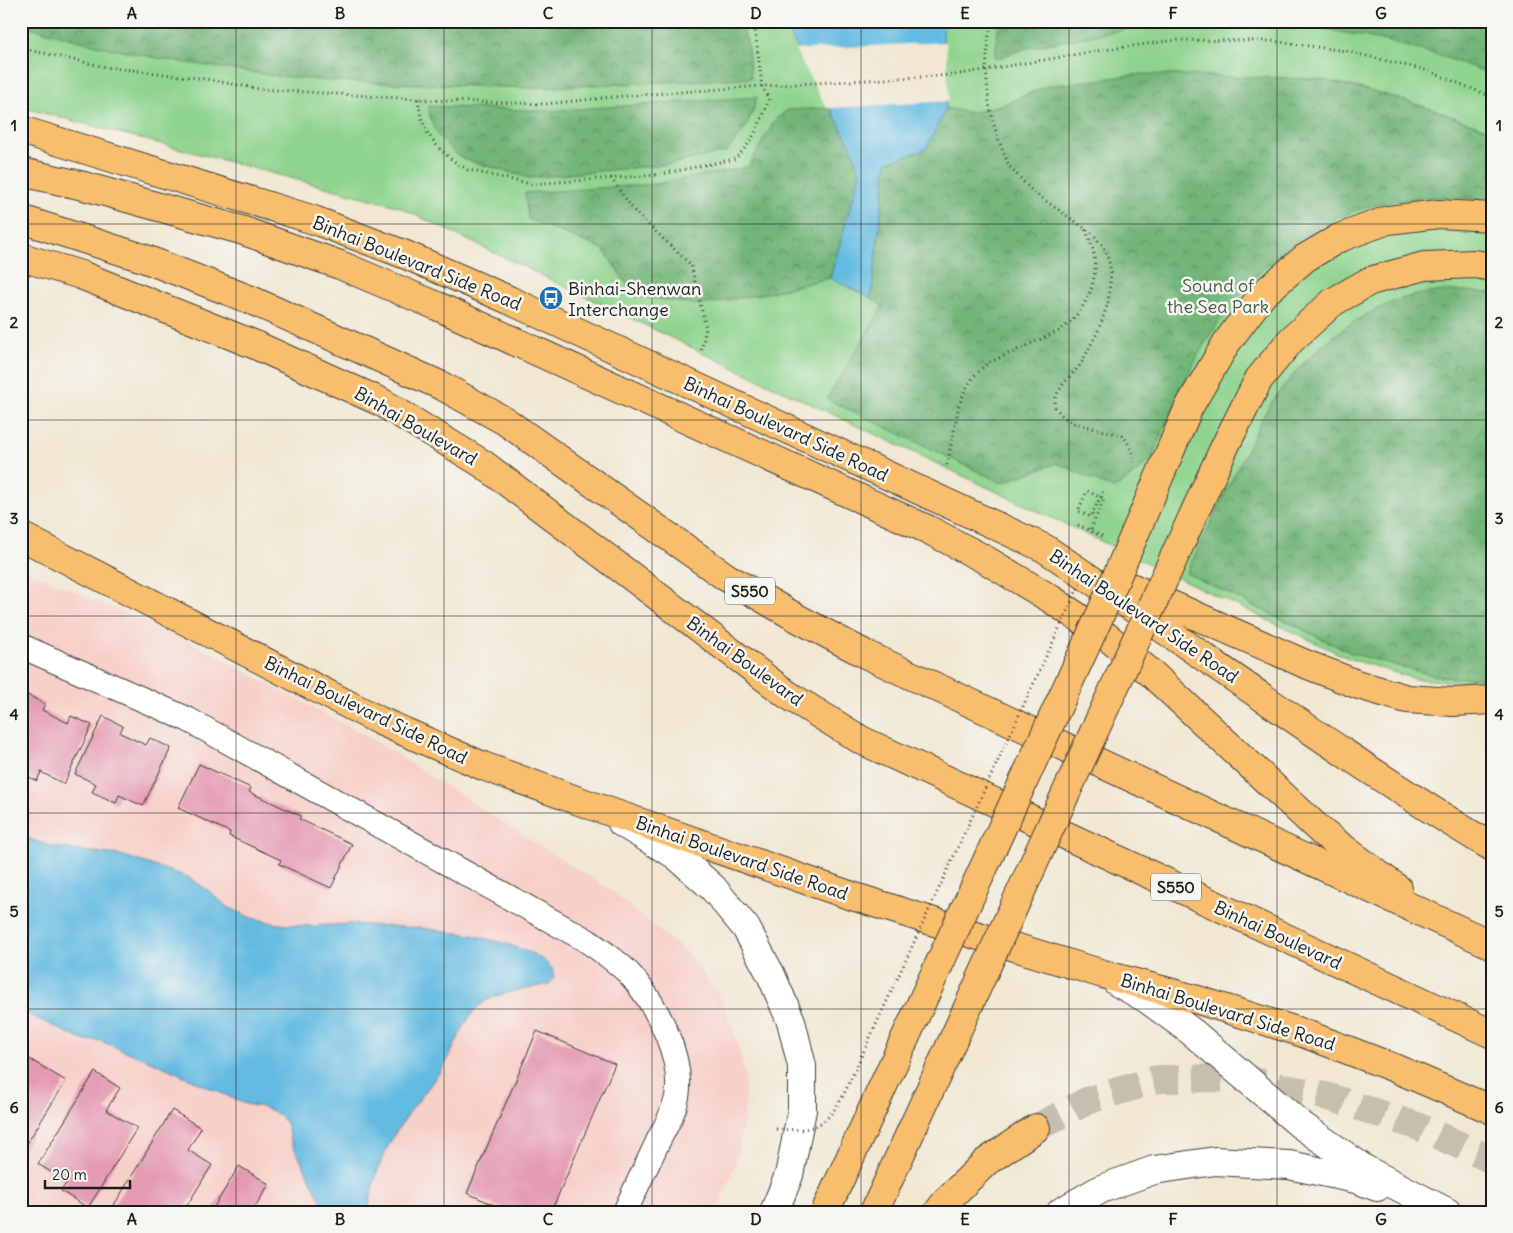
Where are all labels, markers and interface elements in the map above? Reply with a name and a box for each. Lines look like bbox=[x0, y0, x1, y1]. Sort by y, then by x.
text: A bbox=[127, 3, 137, 23]
text: B bbox=[335, 3, 346, 23]
text: C bbox=[543, 3, 554, 23]
text: D bbox=[750, 3, 762, 23]
text: E bbox=[960, 3, 970, 23]
text: F bbox=[1168, 3, 1178, 23]
text: G bbox=[1375, 3, 1387, 23]
text: 1 bbox=[11, 115, 17, 135]
text: 1 bbox=[1496, 115, 1502, 135]
street label: Binhai Boulevard Side Road bbox=[309, 211, 525, 316]
park label: Sound of the Sea Park bbox=[1167, 274, 1269, 318]
place label: Binhai-Shenwan Interchange bbox=[568, 277, 701, 321]
bus stop icon: Binhai-Shenwan Interchange bbox=[538, 285, 564, 311]
text: 2 bbox=[10, 312, 19, 332]
text: 2 bbox=[1495, 312, 1504, 332]
street label: Binhai Boulevard Side Road bbox=[680, 371, 892, 487]
street label: Binhai Boulevard bbox=[350, 382, 482, 471]
text: 3 bbox=[9, 508, 19, 528]
text: 3 bbox=[1494, 508, 1504, 528]
street label: Binhai Boulevard Side Road bbox=[1045, 544, 1243, 688]
road number: S550 bbox=[725, 578, 775, 604]
street label: Binhai Boulevard bbox=[682, 611, 808, 711]
street label: Binhai Boulevard Side Road bbox=[261, 651, 472, 769]
text: 4 bbox=[9, 704, 19, 724]
text: 4 bbox=[1494, 704, 1504, 724]
street label: Binhai Boulevard Side Road bbox=[633, 811, 852, 905]
road number: S550 bbox=[1151, 874, 1201, 900]
street label: Binhai Boulevard bbox=[1211, 895, 1346, 975]
text: 5 bbox=[9, 901, 19, 921]
text: 5 bbox=[1494, 901, 1504, 921]
street label: Binhai Boulevard Side Road bbox=[1118, 968, 1338, 1056]
text: 6 bbox=[9, 1097, 19, 1117]
text: 6 bbox=[1494, 1097, 1504, 1117]
scale bar bbox=[45, 1158, 130, 1190]
text: 20 m bbox=[52, 1165, 87, 1184]
text: A bbox=[127, 1209, 137, 1229]
text: B bbox=[335, 1209, 346, 1229]
text: C bbox=[543, 1209, 554, 1229]
text: D bbox=[750, 1209, 762, 1229]
text: E bbox=[960, 1209, 970, 1229]
text: F bbox=[1168, 1209, 1178, 1229]
text: G bbox=[1375, 1209, 1387, 1229]

